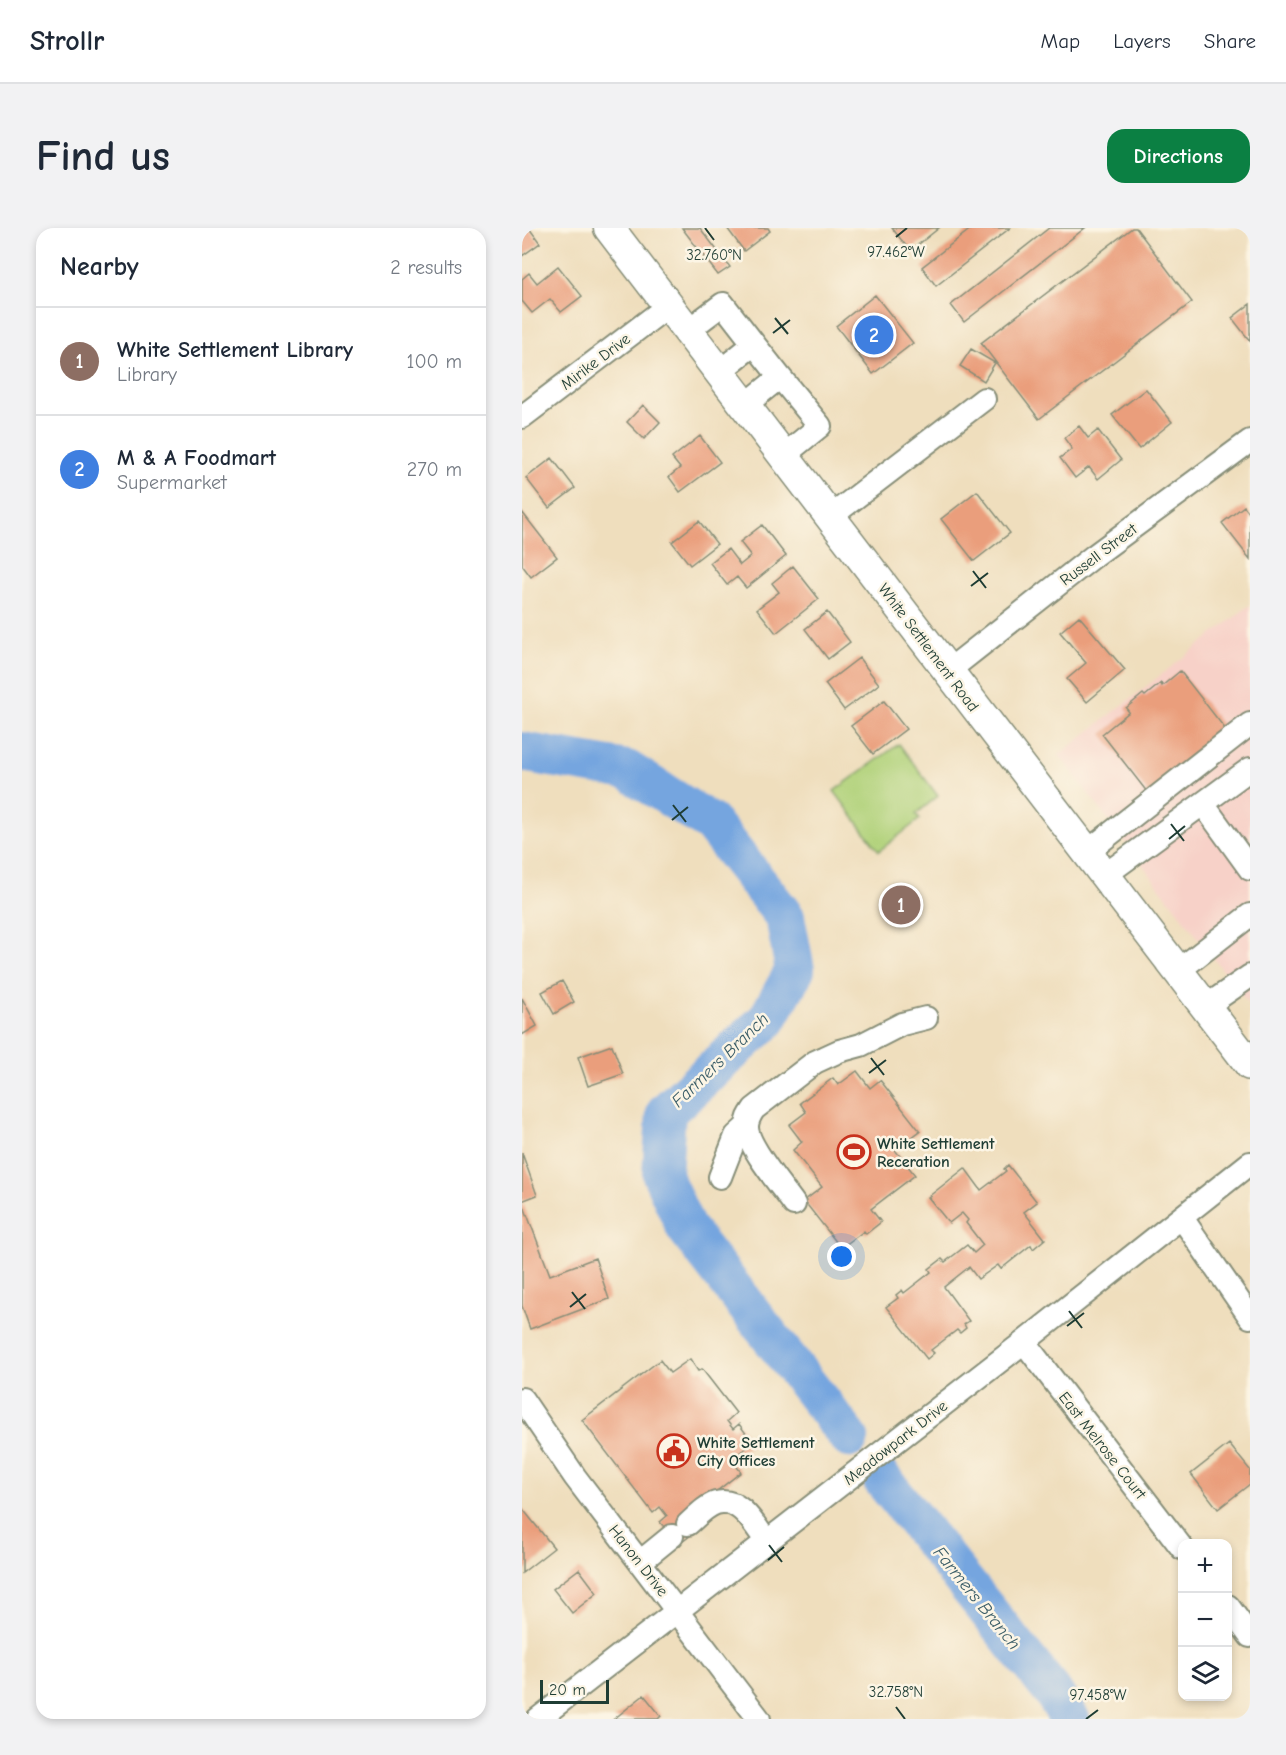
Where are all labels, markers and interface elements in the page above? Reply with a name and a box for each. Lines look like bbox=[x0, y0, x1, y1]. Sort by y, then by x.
text: Strollr bbox=[30, 25, 104, 57]
text: Map bbox=[1041, 29, 1080, 53]
text: Layers bbox=[1113, 29, 1171, 53]
text: Share bbox=[1204, 29, 1256, 53]
button: Directions bbox=[1107, 129, 1250, 183]
text: Find us bbox=[36, 132, 170, 181]
text: 97.462°W bbox=[867, 243, 925, 261]
text: 32.760°N bbox=[686, 246, 742, 264]
text: Nearby bbox=[60, 252, 139, 282]
text: 2 results bbox=[390, 256, 462, 279]
pin: 2 bbox=[854, 312, 894, 358]
street label: Mirike Drive bbox=[557, 330, 634, 394]
text: White Settlement Library bbox=[117, 337, 353, 363]
text: 1 bbox=[76, 350, 83, 373]
text: 100 m bbox=[407, 350, 462, 373]
text: Library bbox=[117, 363, 177, 386]
text: M & A Foodmart bbox=[117, 445, 276, 471]
text: 2 bbox=[75, 458, 84, 481]
text: 270 m bbox=[407, 458, 462, 481]
text: Supermarket bbox=[117, 471, 227, 494]
street label: Russell Street bbox=[1057, 520, 1141, 589]
street label: White Settlement Road bbox=[874, 580, 982, 715]
pin: 1 bbox=[882, 882, 920, 928]
water label: Farmers Branch bbox=[667, 1009, 773, 1112]
sports icon: White Settlement Receration bbox=[836, 1134, 872, 1170]
place label: White Settlement Receration bbox=[877, 1135, 995, 1171]
your location bbox=[827, 1242, 856, 1271]
street label: East Melrose Court bbox=[1055, 1388, 1150, 1503]
street label: Meadowpark Drive bbox=[840, 1397, 951, 1489]
public building icon: White Settlement City Offices bbox=[656, 1433, 692, 1469]
place label: White Settlement City Offices bbox=[697, 1434, 815, 1470]
street label: Hanon Drive bbox=[605, 1521, 672, 1600]
map controls bbox=[1178, 1539, 1232, 1701]
button: + bbox=[1178, 1539, 1232, 1593]
water label: Farmers Branch bbox=[929, 1542, 1025, 1654]
button: − bbox=[1178, 1593, 1232, 1647]
button: layers bbox=[1178, 1647, 1232, 1701]
scale bar bbox=[540, 1677, 609, 1704]
text: 20 m bbox=[549, 1681, 586, 1699]
text: 32.758°N bbox=[869, 1683, 923, 1701]
text: 97.458°W bbox=[1069, 1686, 1127, 1704]

